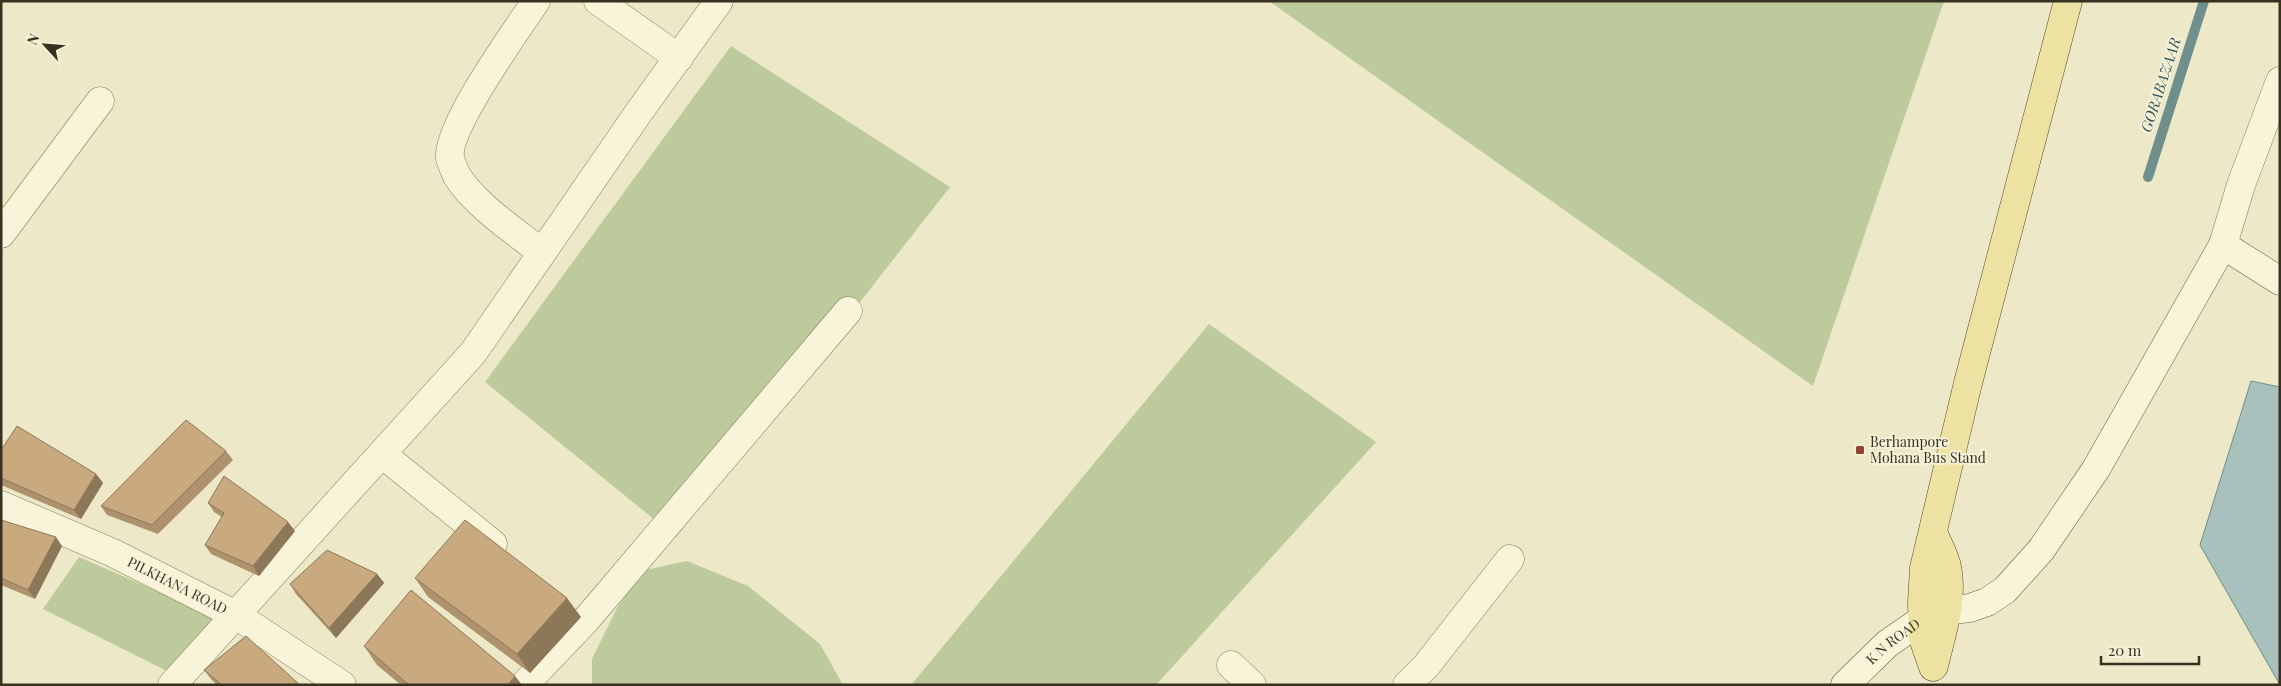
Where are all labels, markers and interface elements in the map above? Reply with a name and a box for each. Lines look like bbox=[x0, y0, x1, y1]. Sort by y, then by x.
north arrow bbox=[20, 20, 70, 70]
text: N bbox=[22, 30, 44, 48]
water label: GORABAZAAR bbox=[2135, 35, 2185, 135]
place label: Berhampore Mohana Bus Stand bbox=[1870, 432, 1986, 467]
marker: Berhampore Mohana Bus Stand bbox=[1854, 444, 1866, 456]
street label: PILKHANA ROAD bbox=[124, 552, 231, 618]
street label: K N ROAD bbox=[1862, 614, 1924, 668]
scale bar bbox=[2101, 634, 2198, 666]
text: 20 m bbox=[2108, 640, 2142, 660]

